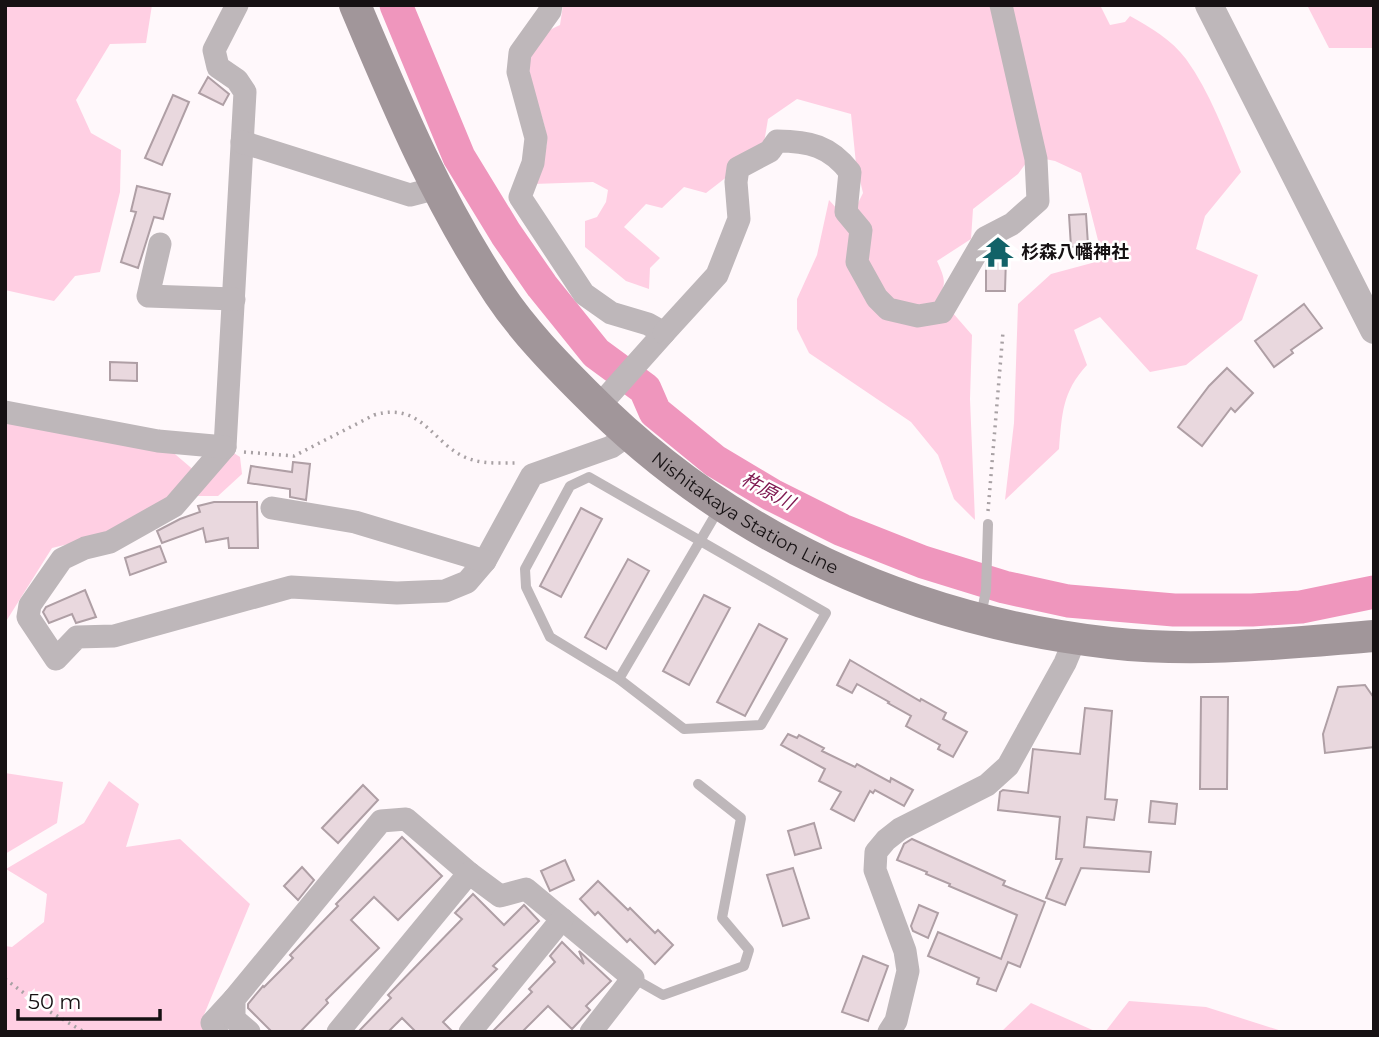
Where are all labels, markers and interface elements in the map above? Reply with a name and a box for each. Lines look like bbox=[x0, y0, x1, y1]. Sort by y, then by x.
temple icon: 杉森八幡神社 bbox=[981, 235, 1015, 269]
place label: 杉森八幡神社 bbox=[1021, 241, 1129, 263]
street label: Nishitakaya Station Line bbox=[647, 447, 842, 579]
water label: 杵原川 bbox=[737, 467, 800, 515]
scale bar bbox=[18, 978, 159, 1022]
text: 50 m bbox=[28, 989, 82, 1014]

